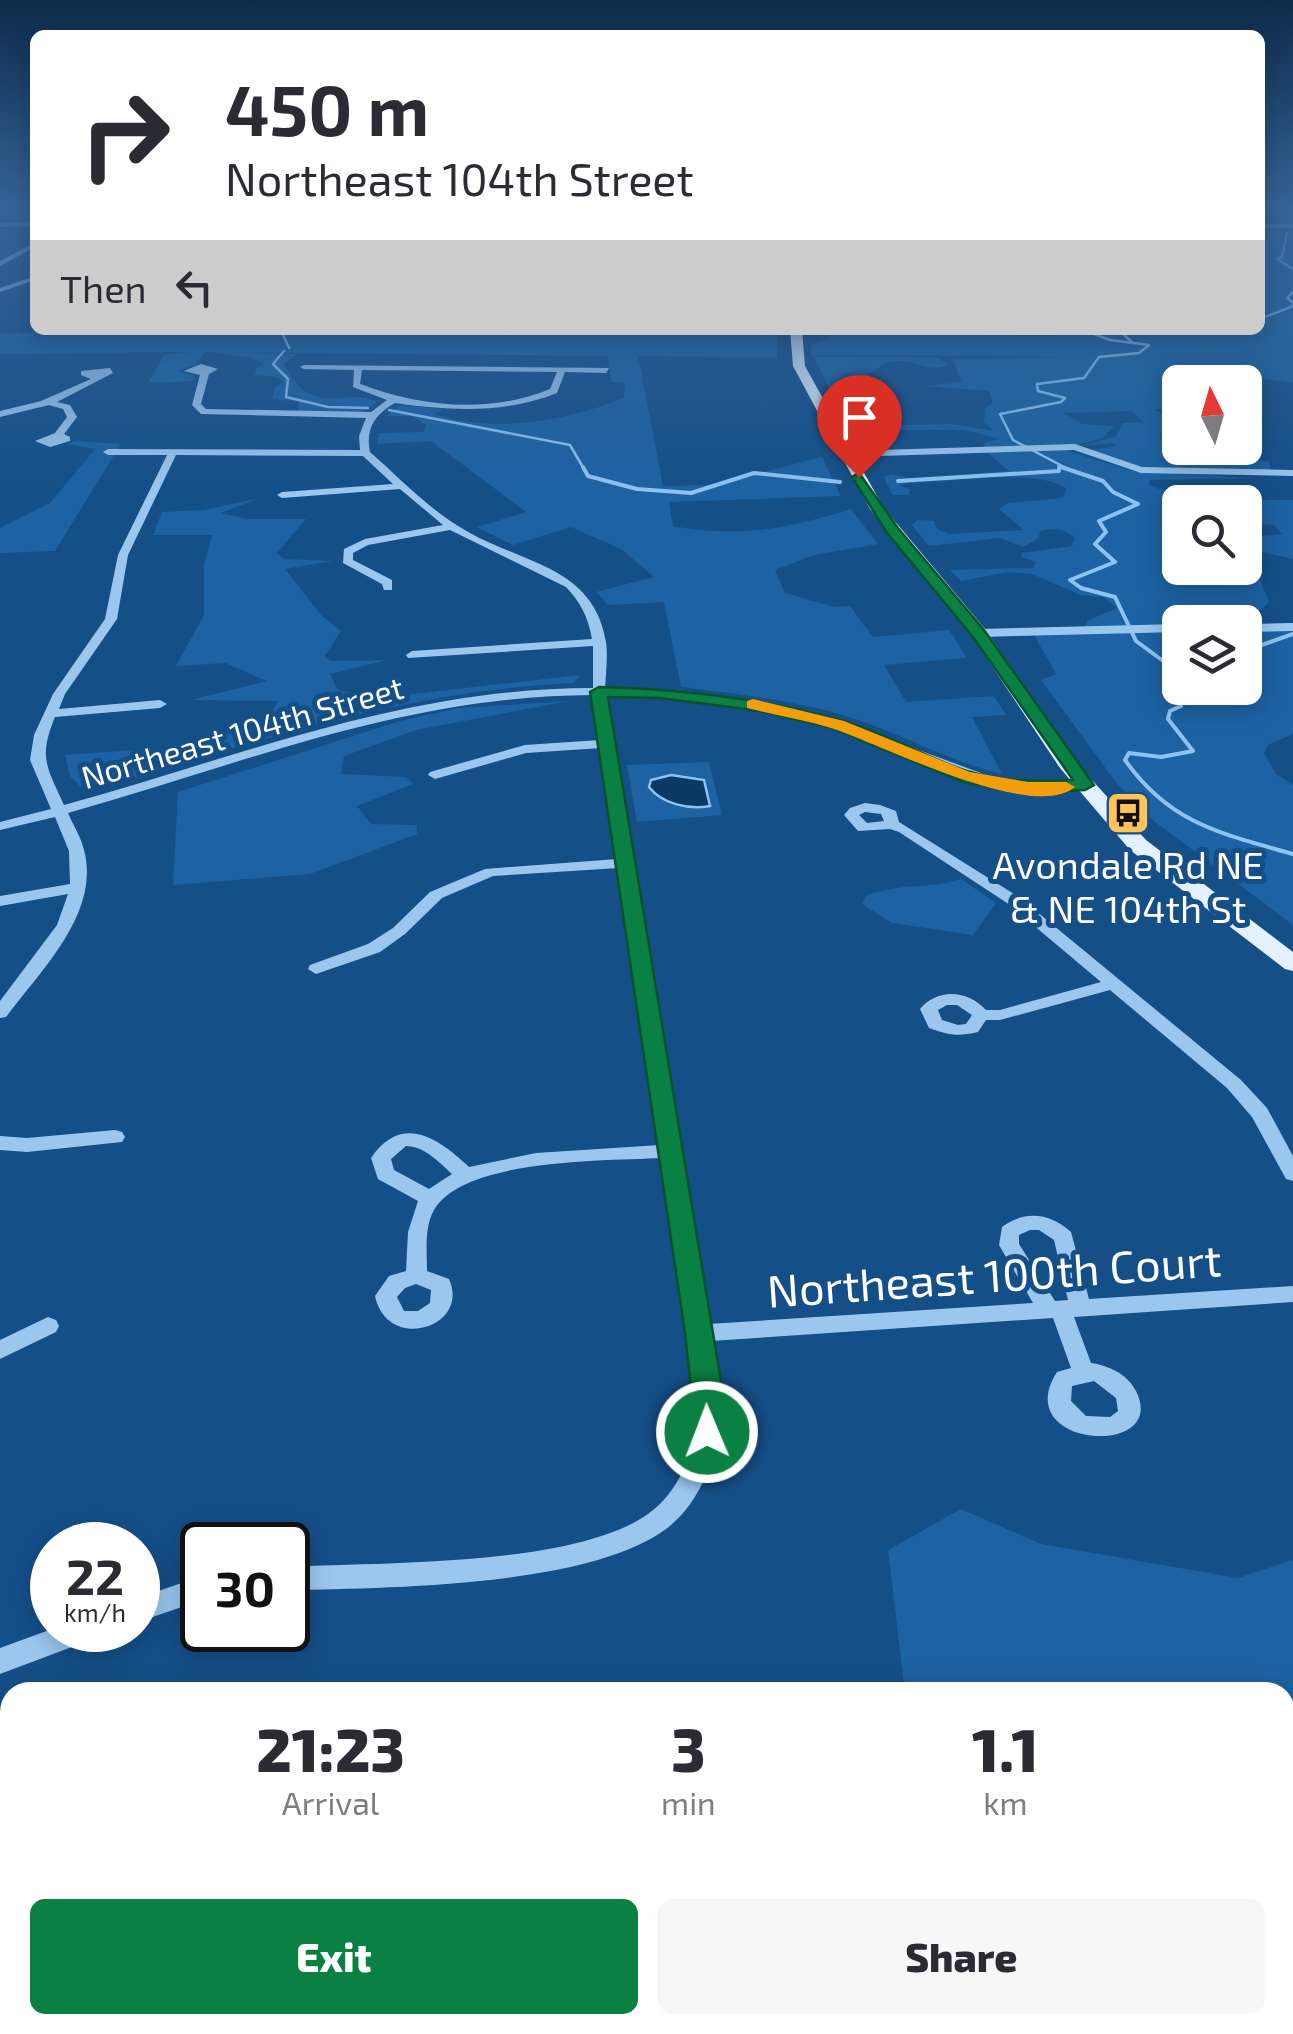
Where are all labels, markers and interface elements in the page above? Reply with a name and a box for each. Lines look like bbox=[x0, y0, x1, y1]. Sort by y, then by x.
text: 450 m bbox=[225, 66, 429, 150]
icon: right bbox=[60, 70, 190, 200]
text: Northeast 104th Street bbox=[225, 151, 694, 205]
icon: left bbox=[167, 260, 222, 315]
text: Then bbox=[60, 265, 147, 311]
north arrow bbox=[1162, 365, 1262, 465]
map controls bbox=[1162, 365, 1262, 705]
pin bbox=[817, 375, 902, 478]
icon: arrive bbox=[832, 390, 887, 445]
button: search bbox=[1162, 485, 1262, 585]
button: layers bbox=[1162, 605, 1262, 705]
street label: Northeast 104th Street bbox=[77, 667, 407, 795]
bus stop icon: Avondale Rd NE & NE 104th St bbox=[1105, 790, 1151, 836]
place label: Avondale Rd NE & NE 104th St bbox=[992, 841, 1264, 931]
street label: Northeast 100th Court bbox=[765, 1231, 1223, 1317]
position arrow bbox=[655, 1380, 759, 1484]
speed limit sign: 30 bbox=[180, 1522, 310, 1652]
text: 22 bbox=[66, 1545, 124, 1605]
text: km/h bbox=[64, 1597, 126, 1627]
text: 21:23 bbox=[256, 1712, 405, 1784]
text: 3 bbox=[671, 1712, 706, 1784]
text: 1.1 bbox=[972, 1712, 1039, 1784]
text: Arrival bbox=[282, 1783, 379, 1821]
text: min bbox=[661, 1783, 716, 1821]
text: km bbox=[983, 1783, 1027, 1821]
button: Exit bbox=[30, 1899, 638, 2014]
button: Share bbox=[658, 1899, 1265, 2014]

